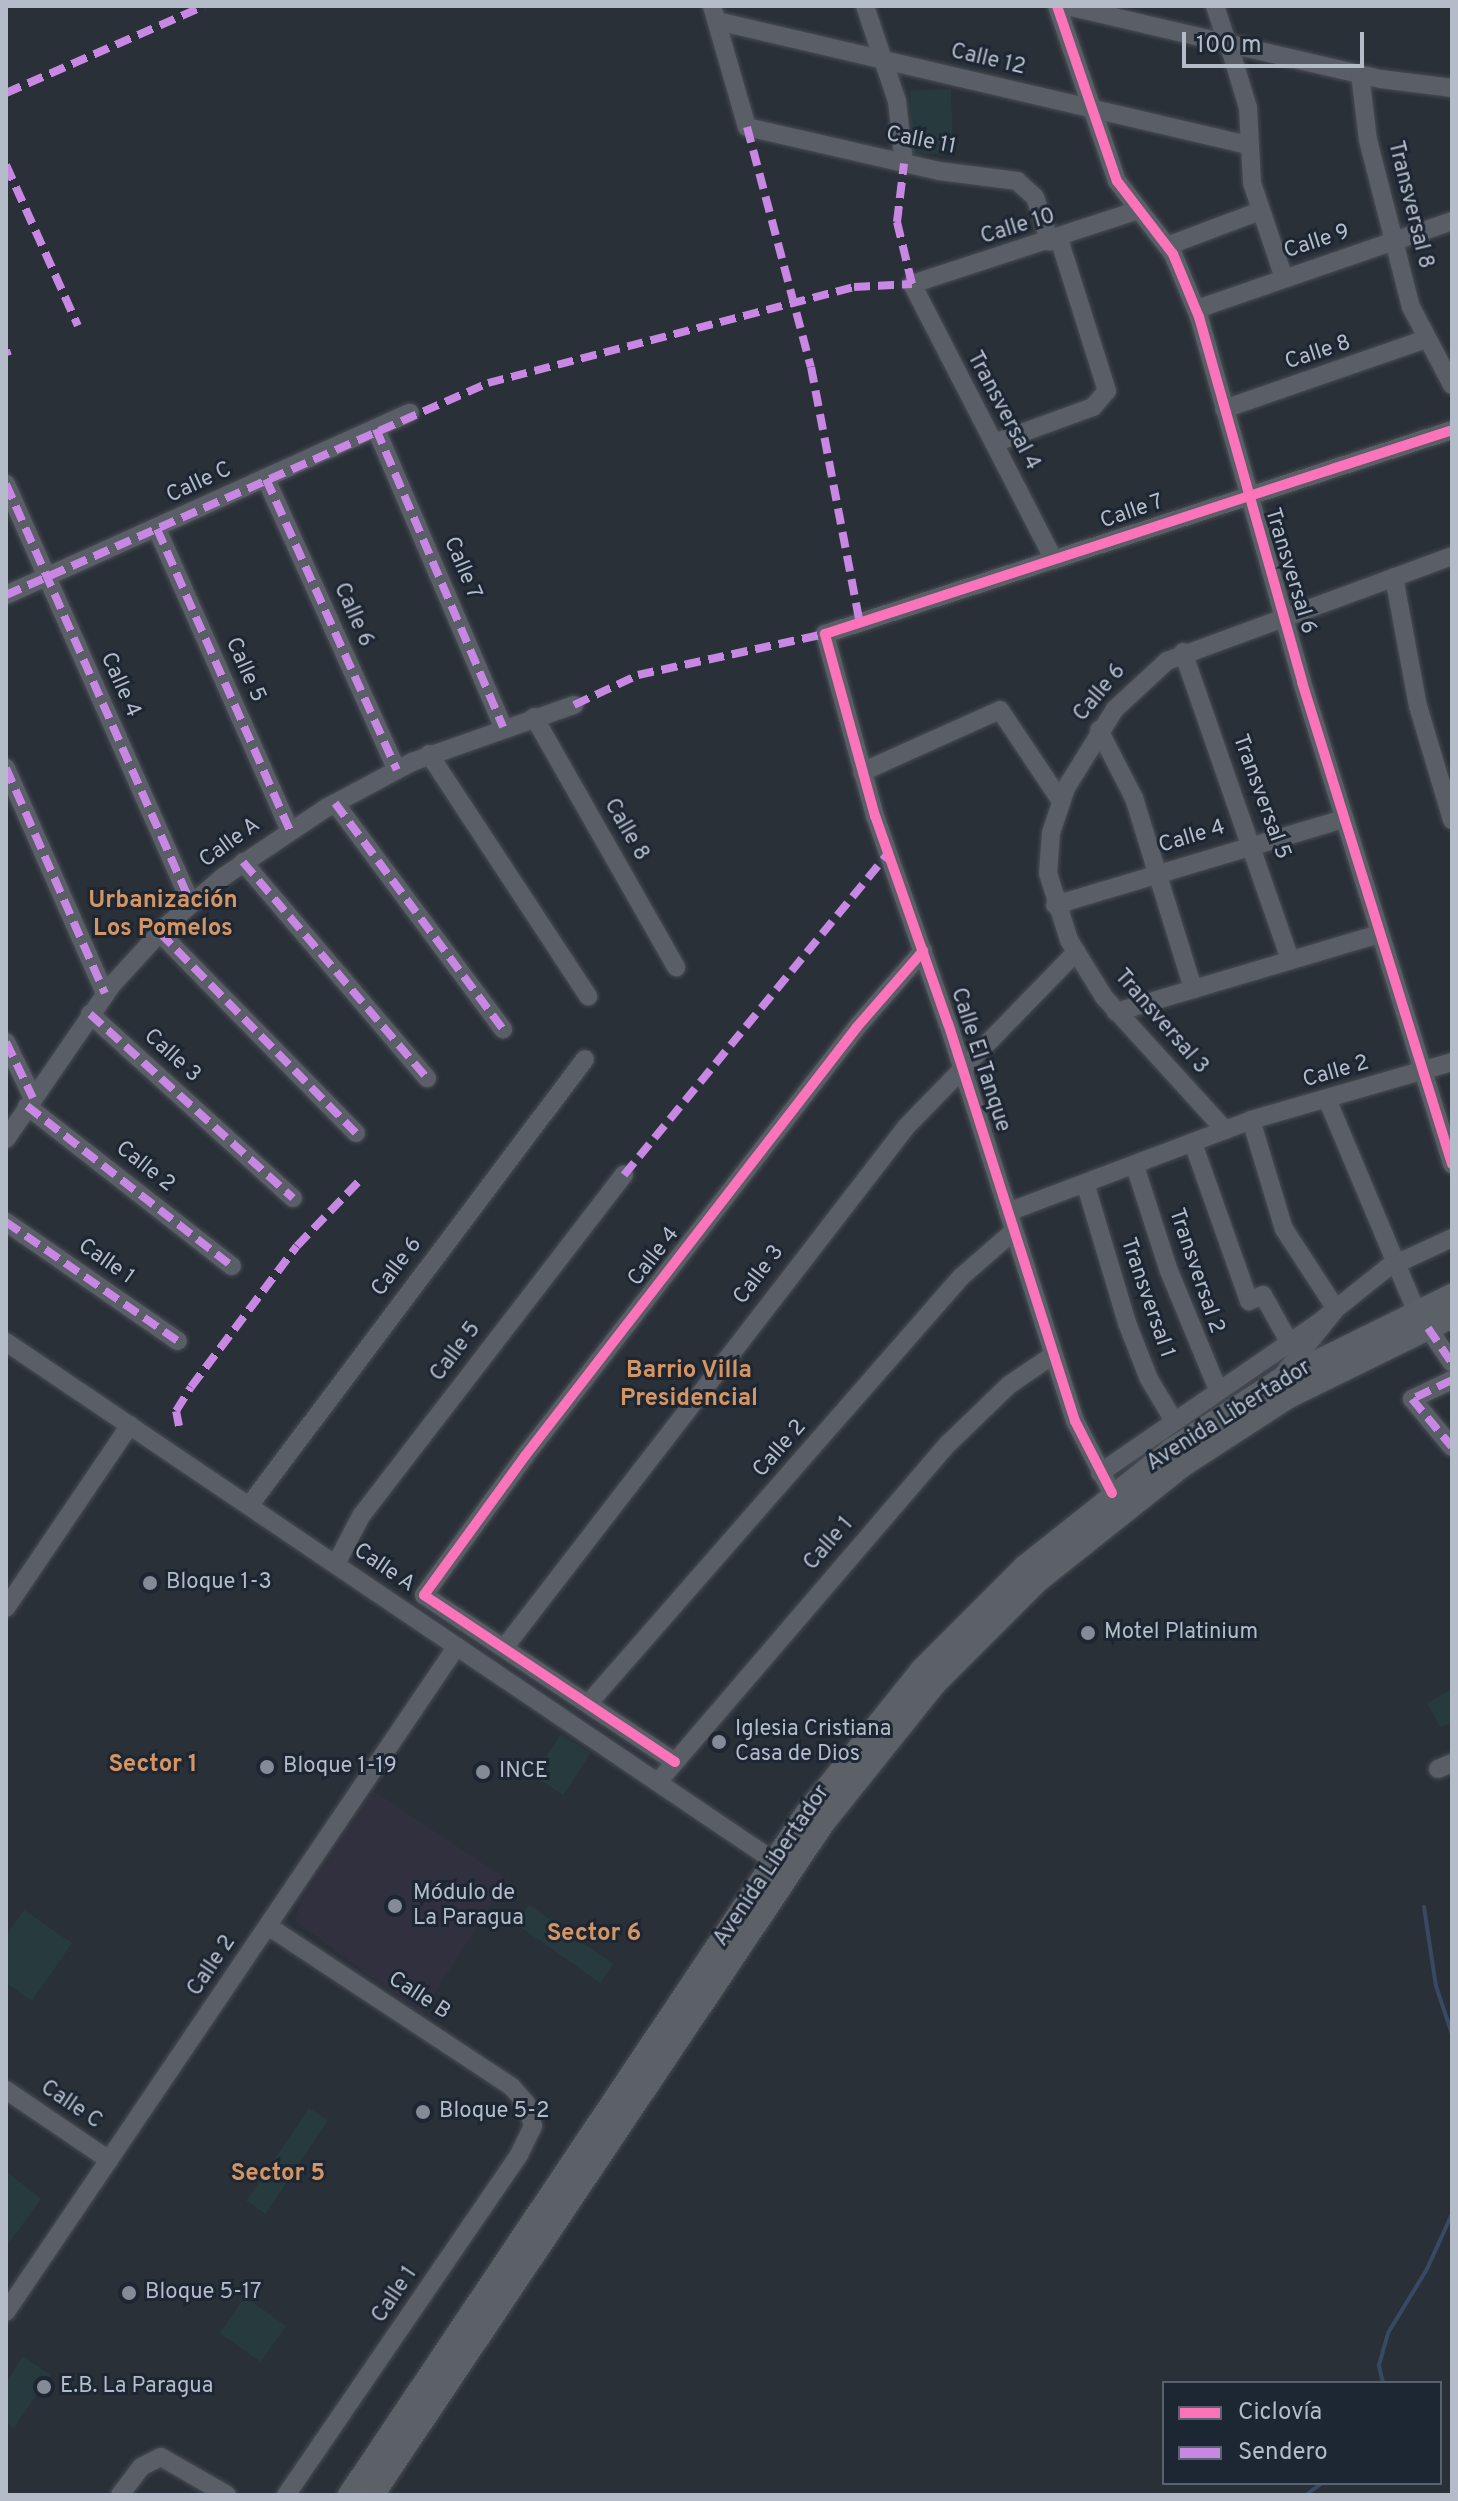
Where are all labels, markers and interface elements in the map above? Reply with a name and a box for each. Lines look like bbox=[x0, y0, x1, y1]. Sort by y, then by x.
scale bar bbox=[1186, 16, 1368, 66]
text: 100 m bbox=[1196, 31, 1262, 61]
street label: Calle 12 bbox=[948, 39, 1028, 81]
street label: Calle 11 bbox=[884, 121, 958, 161]
street label: Transversal 8 bbox=[1381, 138, 1439, 272]
street label: Calle 10 bbox=[977, 203, 1059, 251]
street label: Calle 9 bbox=[1281, 219, 1353, 265]
street label: Calle 8 bbox=[1282, 330, 1354, 376]
street label: Transversal 4 bbox=[961, 347, 1045, 475]
street label: Calle C bbox=[162, 457, 236, 509]
street label: Calle 7 bbox=[1097, 489, 1167, 535]
street label: Transversal 6 bbox=[1258, 505, 1322, 637]
street label: Calle 7 bbox=[437, 533, 487, 603]
street label: Calle 6 bbox=[327, 579, 379, 651]
street label: Calle 5 bbox=[219, 634, 271, 706]
street label: Calle 4 bbox=[94, 649, 146, 721]
street label: Calle 6 bbox=[1068, 659, 1132, 727]
street label: Transversal 5 bbox=[1226, 731, 1296, 863]
street label: Calle 8 bbox=[598, 794, 654, 866]
street label: Calle A bbox=[194, 812, 266, 874]
street label: Calle 4 bbox=[1156, 814, 1228, 860]
district label: Urbanización Los Pomelos bbox=[88, 888, 238, 944]
street label: Transversal 3 bbox=[1108, 964, 1214, 1080]
street label: Calle El Tanque bbox=[944, 984, 1016, 1136]
street label: Calle 3 bbox=[138, 1024, 206, 1088]
street label: Calle 2 bbox=[1300, 1050, 1372, 1094]
street label: Calle 2 bbox=[110, 1136, 180, 1198]
street label: Transversal 2 bbox=[1162, 1205, 1230, 1337]
street label: Calle 4 bbox=[623, 1222, 685, 1292]
street label: Calle 6 bbox=[366, 1232, 428, 1302]
street label: Calle 1 bbox=[73, 1233, 139, 1291]
street label: Transversal 1 bbox=[1114, 1234, 1180, 1362]
street label: Calle 3 bbox=[728, 1240, 790, 1310]
street label: Calle 5 bbox=[425, 1317, 487, 1387]
street label: Avenida Libertador bbox=[1142, 1355, 1316, 1477]
district label: Barrio Villa Presidencial bbox=[620, 1358, 758, 1414]
street label: Calle 2 bbox=[748, 1415, 812, 1483]
street label: Calle 1 bbox=[799, 1512, 859, 1576]
street label: Calle A bbox=[348, 1538, 420, 1598]
place label: Bloque 1-3 bbox=[166, 1570, 272, 1596]
marker: Bloque 1-3 bbox=[141, 1574, 159, 1592]
place label: Motel Platinium bbox=[1104, 1620, 1258, 1646]
marker: Motel Platinium bbox=[1079, 1624, 1097, 1642]
place label: Iglesia Cristiana Casa de Dios bbox=[735, 1716, 891, 1768]
marker: Iglesia Cristiana Casa de Dios bbox=[710, 1733, 728, 1751]
district label: Sector 1 bbox=[108, 1752, 198, 1780]
place label: Bloque 1-19 bbox=[283, 1754, 397, 1780]
marker: Bloque 1-19 bbox=[258, 1758, 276, 1776]
place label: INCE bbox=[499, 1759, 548, 1785]
marker: INCE bbox=[474, 1763, 492, 1781]
street label: Avenida Libertador bbox=[708, 1780, 836, 1952]
place label: Módulo de La Paragua bbox=[413, 1880, 524, 1932]
marker: Módulo de La Paragua bbox=[384, 1895, 406, 1917]
district label: Sector 6 bbox=[547, 1921, 641, 1949]
street label: Calle 2 bbox=[182, 1931, 242, 2001]
street label: Calle B bbox=[383, 1966, 455, 2026]
street label: Calle C bbox=[35, 2075, 107, 2135]
place label: Bloque 5-2 bbox=[439, 2099, 549, 2125]
marker: Bloque 5-2 bbox=[414, 2103, 432, 2121]
district label: Sector 5 bbox=[231, 2161, 325, 2189]
street label: Calle 1 bbox=[367, 2262, 423, 2328]
place label: Bloque 5-17 bbox=[145, 2280, 262, 2306]
marker: Bloque 5-17 bbox=[120, 2284, 138, 2302]
place label: E.B. La Paragua bbox=[60, 2374, 213, 2400]
marker: E.B. La Paragua bbox=[35, 2378, 53, 2396]
legend bbox=[1162, 2381, 1442, 2485]
text: Ciclovía bbox=[1238, 2398, 1322, 2428]
text: Sendero bbox=[1238, 2438, 1328, 2468]

